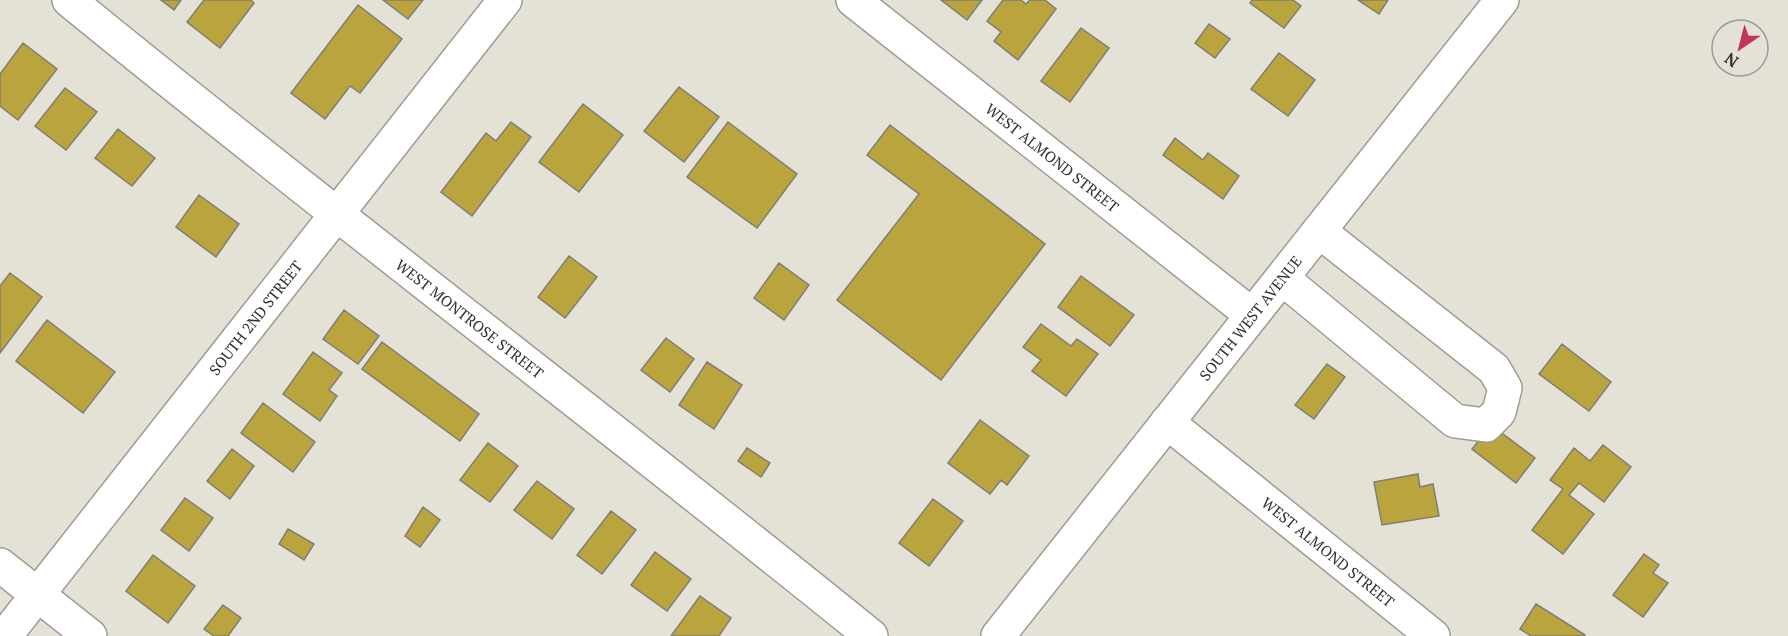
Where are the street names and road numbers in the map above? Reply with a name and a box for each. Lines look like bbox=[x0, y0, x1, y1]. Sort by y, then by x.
street label: WEST ALMOND STREET bbox=[981, 98, 1123, 216]
street label: SOUTH WEST AVENUE bbox=[1194, 251, 1306, 384]
street label: WEST MONTROSE STREET bbox=[392, 254, 548, 383]
street label: SOUTH 2ND STREET bbox=[204, 256, 306, 379]
street label: WEST ALMOND STREET bbox=[1258, 492, 1399, 611]

